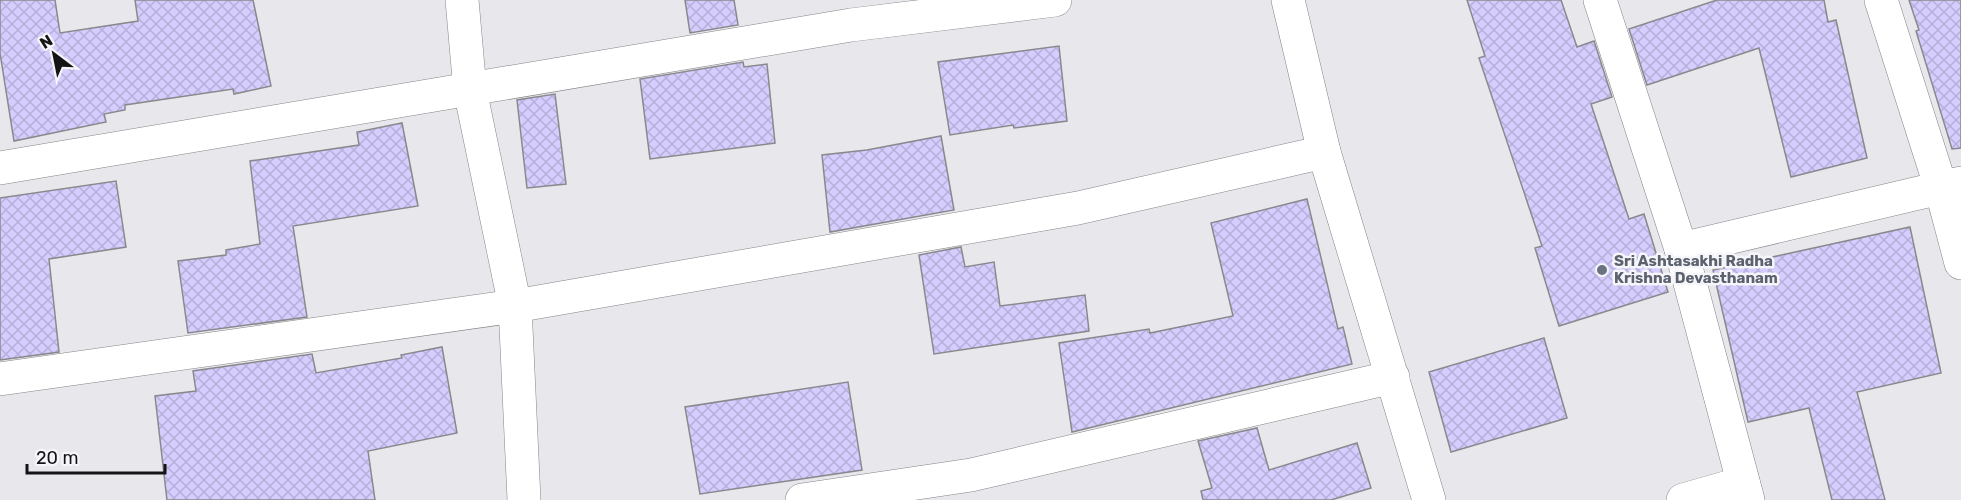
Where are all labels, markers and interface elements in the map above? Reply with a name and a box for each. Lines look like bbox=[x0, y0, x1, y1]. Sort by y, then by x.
north arrow bbox=[24, 24, 84, 84]
text: N bbox=[36, 31, 56, 53]
place label: Sri Ashtasakhi Radha Krishna Devasthanam bbox=[1614, 252, 1778, 287]
marker: Sri Ashtasakhi Radha Krishna Devasthanam bbox=[1595, 263, 1609, 277]
scale bar bbox=[27, 437, 165, 475]
text: 20 m bbox=[36, 447, 78, 469]

